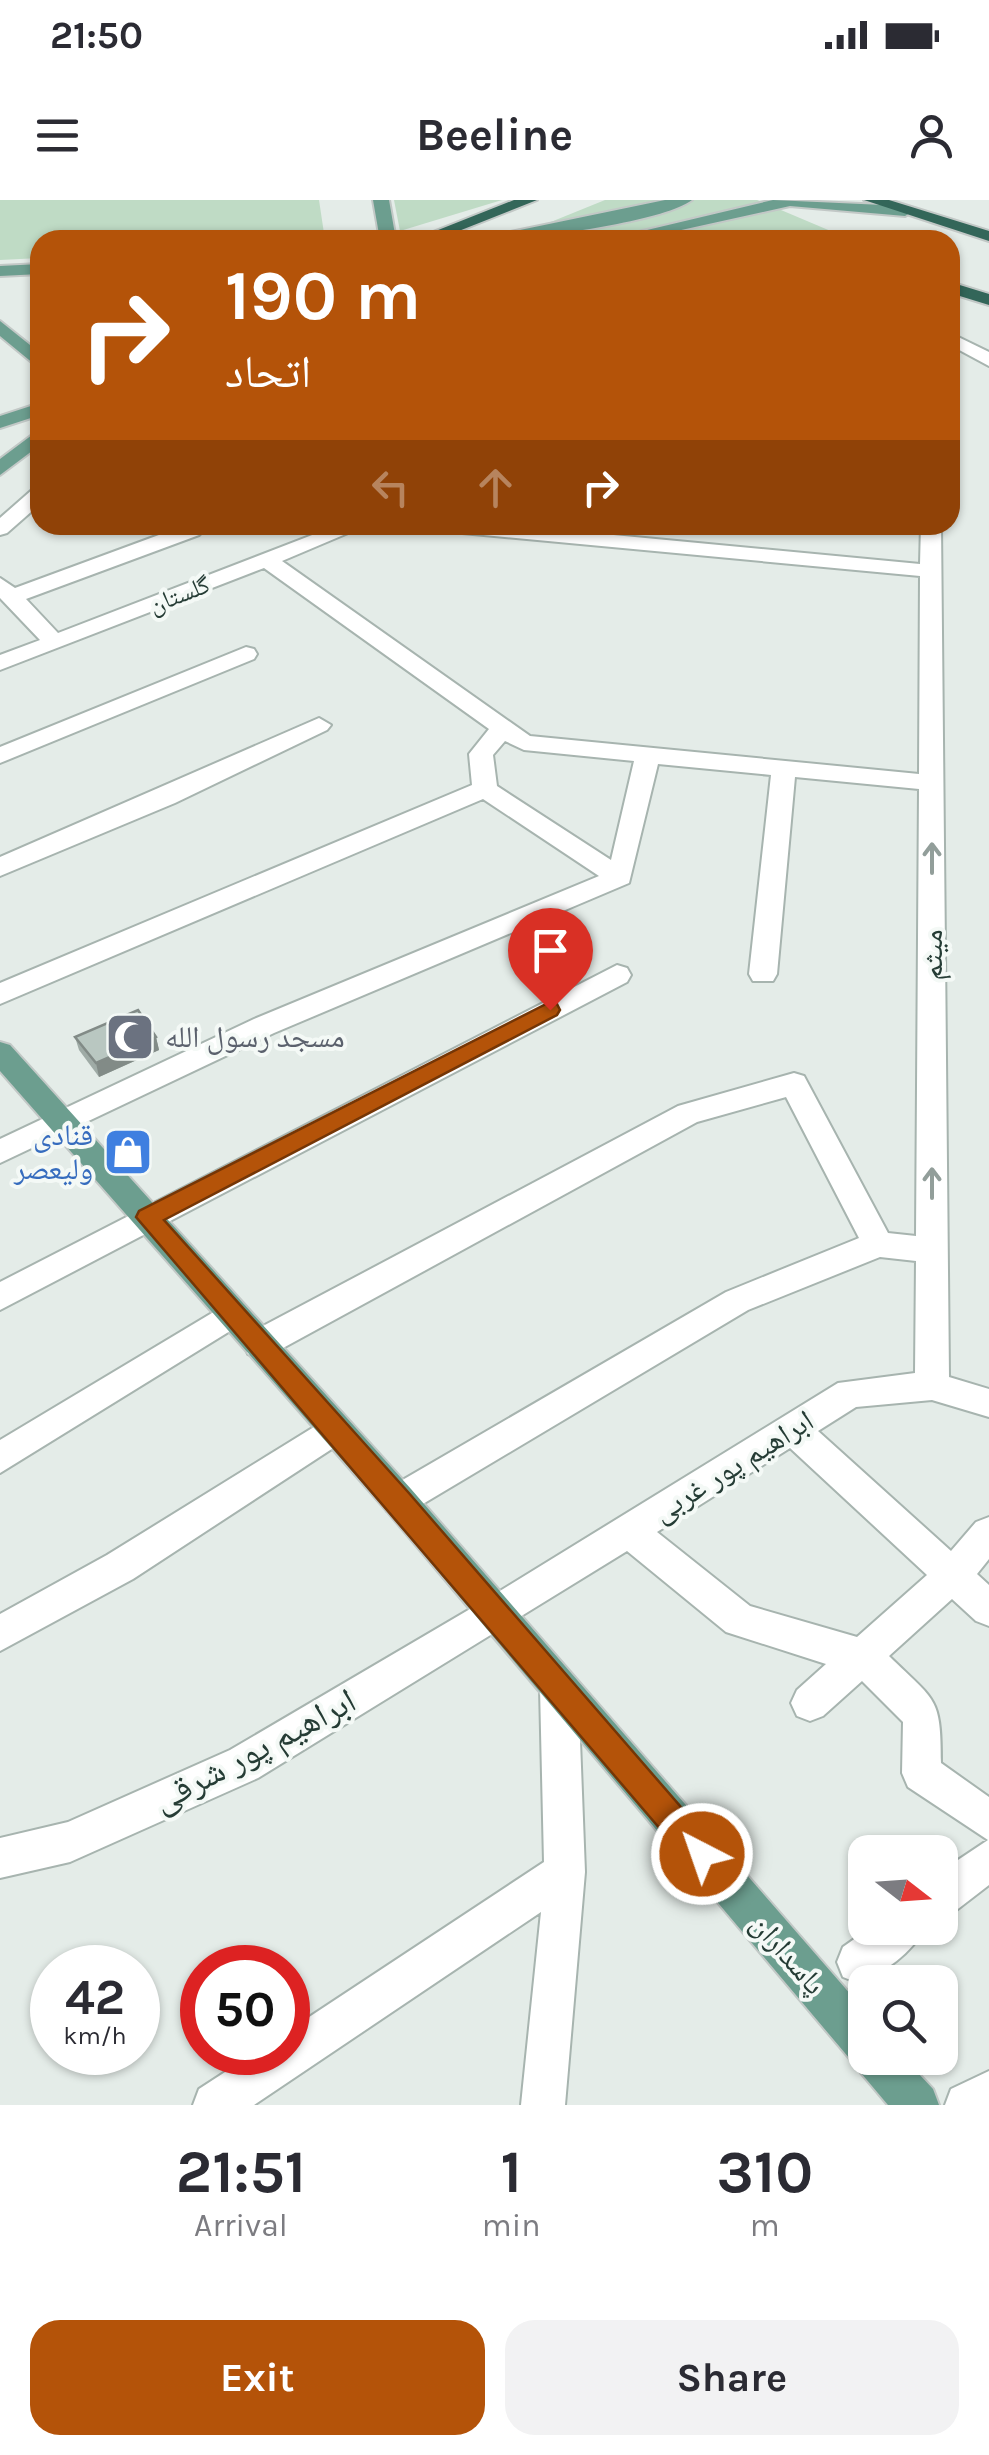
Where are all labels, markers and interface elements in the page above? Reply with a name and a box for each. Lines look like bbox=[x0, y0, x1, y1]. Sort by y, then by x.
text: 21:50 bbox=[50, 13, 143, 58]
icon: menu bbox=[30, 108, 85, 163]
icon: person bbox=[904, 108, 959, 163]
text: Beeline bbox=[416, 109, 573, 161]
text: 190 m bbox=[225, 255, 421, 337]
icon: right bbox=[60, 270, 190, 400]
text: اتحاد bbox=[225, 346, 311, 398]
icon: left bbox=[363, 460, 418, 515]
icon: ahead bbox=[468, 460, 523, 515]
icon: right bbox=[573, 460, 628, 515]
street label: گلستان bbox=[145, 570, 214, 620]
one-way arrow bbox=[922, 843, 942, 876]
pin bbox=[508, 908, 593, 1011]
icon: arrive bbox=[523, 923, 578, 978]
street label: میثم bbox=[914, 929, 952, 981]
mosque icon: مسجد رسول الله bbox=[104, 1011, 156, 1063]
place label: مسجد رسول الله bbox=[165, 1019, 345, 1055]
place label: قنادی ولیعصر bbox=[13, 1117, 93, 1187]
shop icon: قنادی ولیعصر bbox=[102, 1126, 154, 1178]
one-way arrow bbox=[922, 1168, 942, 1200]
street label: ابراهیم پور غربی bbox=[646, 1402, 821, 1531]
street label: ابراهیم پور شرقی bbox=[146, 1680, 364, 1823]
position arrow bbox=[650, 1802, 754, 1906]
north arrow bbox=[848, 1835, 958, 1945]
map controls bbox=[848, 1835, 958, 2075]
street label: پاسداران bbox=[743, 1906, 833, 2002]
speed limit sign: 50 bbox=[180, 1945, 310, 2075]
button: search bbox=[848, 1965, 958, 2075]
text: 42 bbox=[65, 1968, 125, 2027]
text: km/h bbox=[63, 2021, 127, 2050]
text: 21:51 bbox=[176, 2137, 306, 2207]
text: 1 bbox=[501, 2137, 522, 2207]
text: 310 bbox=[716, 2137, 813, 2207]
text: Arrival bbox=[194, 2207, 288, 2244]
text: min bbox=[482, 2207, 541, 2244]
text: m bbox=[750, 2207, 780, 2244]
button: Exit bbox=[30, 2320, 485, 2435]
button: Share bbox=[505, 2320, 959, 2435]

